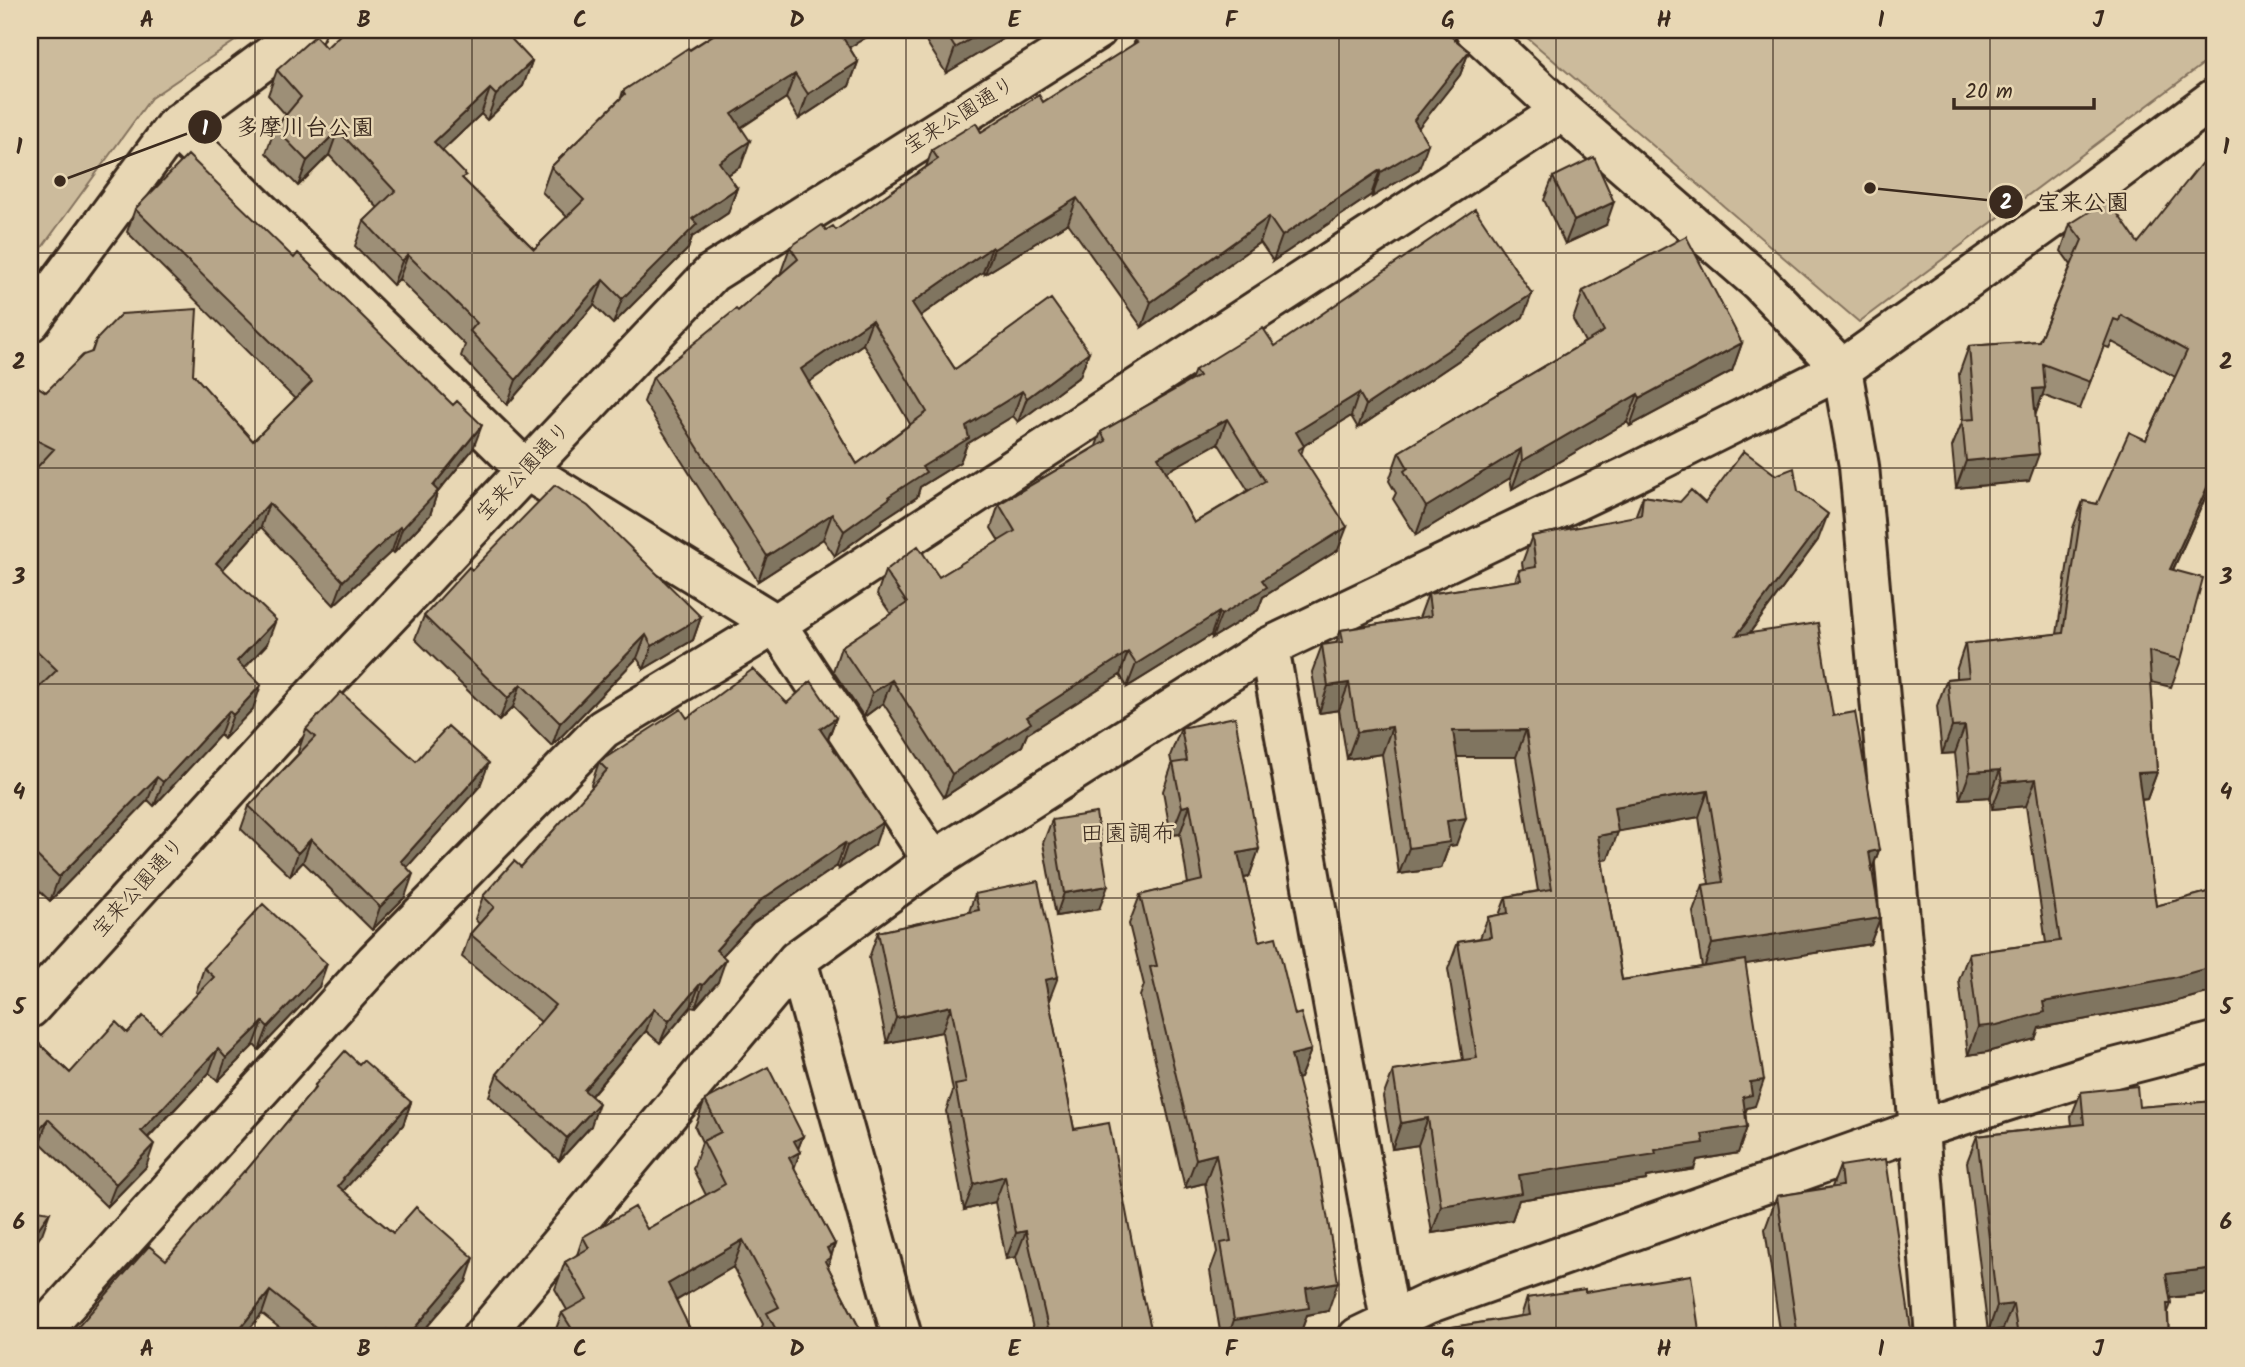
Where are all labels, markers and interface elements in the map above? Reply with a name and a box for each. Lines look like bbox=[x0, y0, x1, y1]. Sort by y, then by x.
text: A bbox=[140, 3, 154, 39]
text: B bbox=[357, 3, 371, 39]
text: C bbox=[573, 3, 587, 39]
text: D bbox=[789, 3, 805, 39]
text: E bbox=[1008, 3, 1022, 39]
text: F bbox=[1225, 3, 1239, 39]
text: G bbox=[1441, 3, 1455, 39]
text: H bbox=[1657, 3, 1672, 39]
text: I bbox=[1877, 3, 1885, 39]
text: J bbox=[2092, 3, 2104, 39]
scale bar bbox=[1954, 66, 2094, 110]
street label: 宝来公園通り bbox=[898, 69, 1022, 163]
text: 20 m bbox=[1965, 76, 2013, 109]
callout: 多摩川台公園 bbox=[187, 105, 388, 149]
text: 多摩川台公園 bbox=[236, 111, 374, 147]
text: 1 bbox=[202, 113, 209, 146]
text: 1 bbox=[16, 130, 23, 166]
text: 1 bbox=[2223, 130, 2230, 166]
callout: 宝来公園 bbox=[1988, 180, 2143, 224]
text: 宝来公園 bbox=[2037, 186, 2129, 222]
text: 2 bbox=[2000, 187, 2012, 220]
text: 2 bbox=[12, 345, 26, 381]
text: 2 bbox=[2219, 345, 2233, 381]
street label: 宝来公園通り bbox=[469, 415, 579, 529]
text: 3 bbox=[12, 560, 26, 596]
text: 3 bbox=[2219, 560, 2233, 596]
text: 4 bbox=[13, 775, 26, 811]
text: 4 bbox=[2220, 775, 2233, 811]
district label: 田園調布 bbox=[1080, 815, 1176, 854]
street label: 宝来公園通り bbox=[85, 830, 193, 946]
text: 5 bbox=[12, 990, 27, 1026]
text: 5 bbox=[2219, 990, 2234, 1026]
text: 6 bbox=[13, 1205, 25, 1241]
text: 6 bbox=[2220, 1205, 2232, 1241]
text: A bbox=[140, 1332, 154, 1367]
text: B bbox=[357, 1332, 371, 1367]
text: C bbox=[573, 1332, 587, 1367]
text: D bbox=[789, 1332, 805, 1367]
text: E bbox=[1008, 1332, 1022, 1367]
text: F bbox=[1225, 1332, 1239, 1367]
text: G bbox=[1441, 1332, 1455, 1367]
text: H bbox=[1657, 1332, 1672, 1367]
text: I bbox=[1877, 1332, 1885, 1367]
text: J bbox=[2092, 1332, 2104, 1367]

